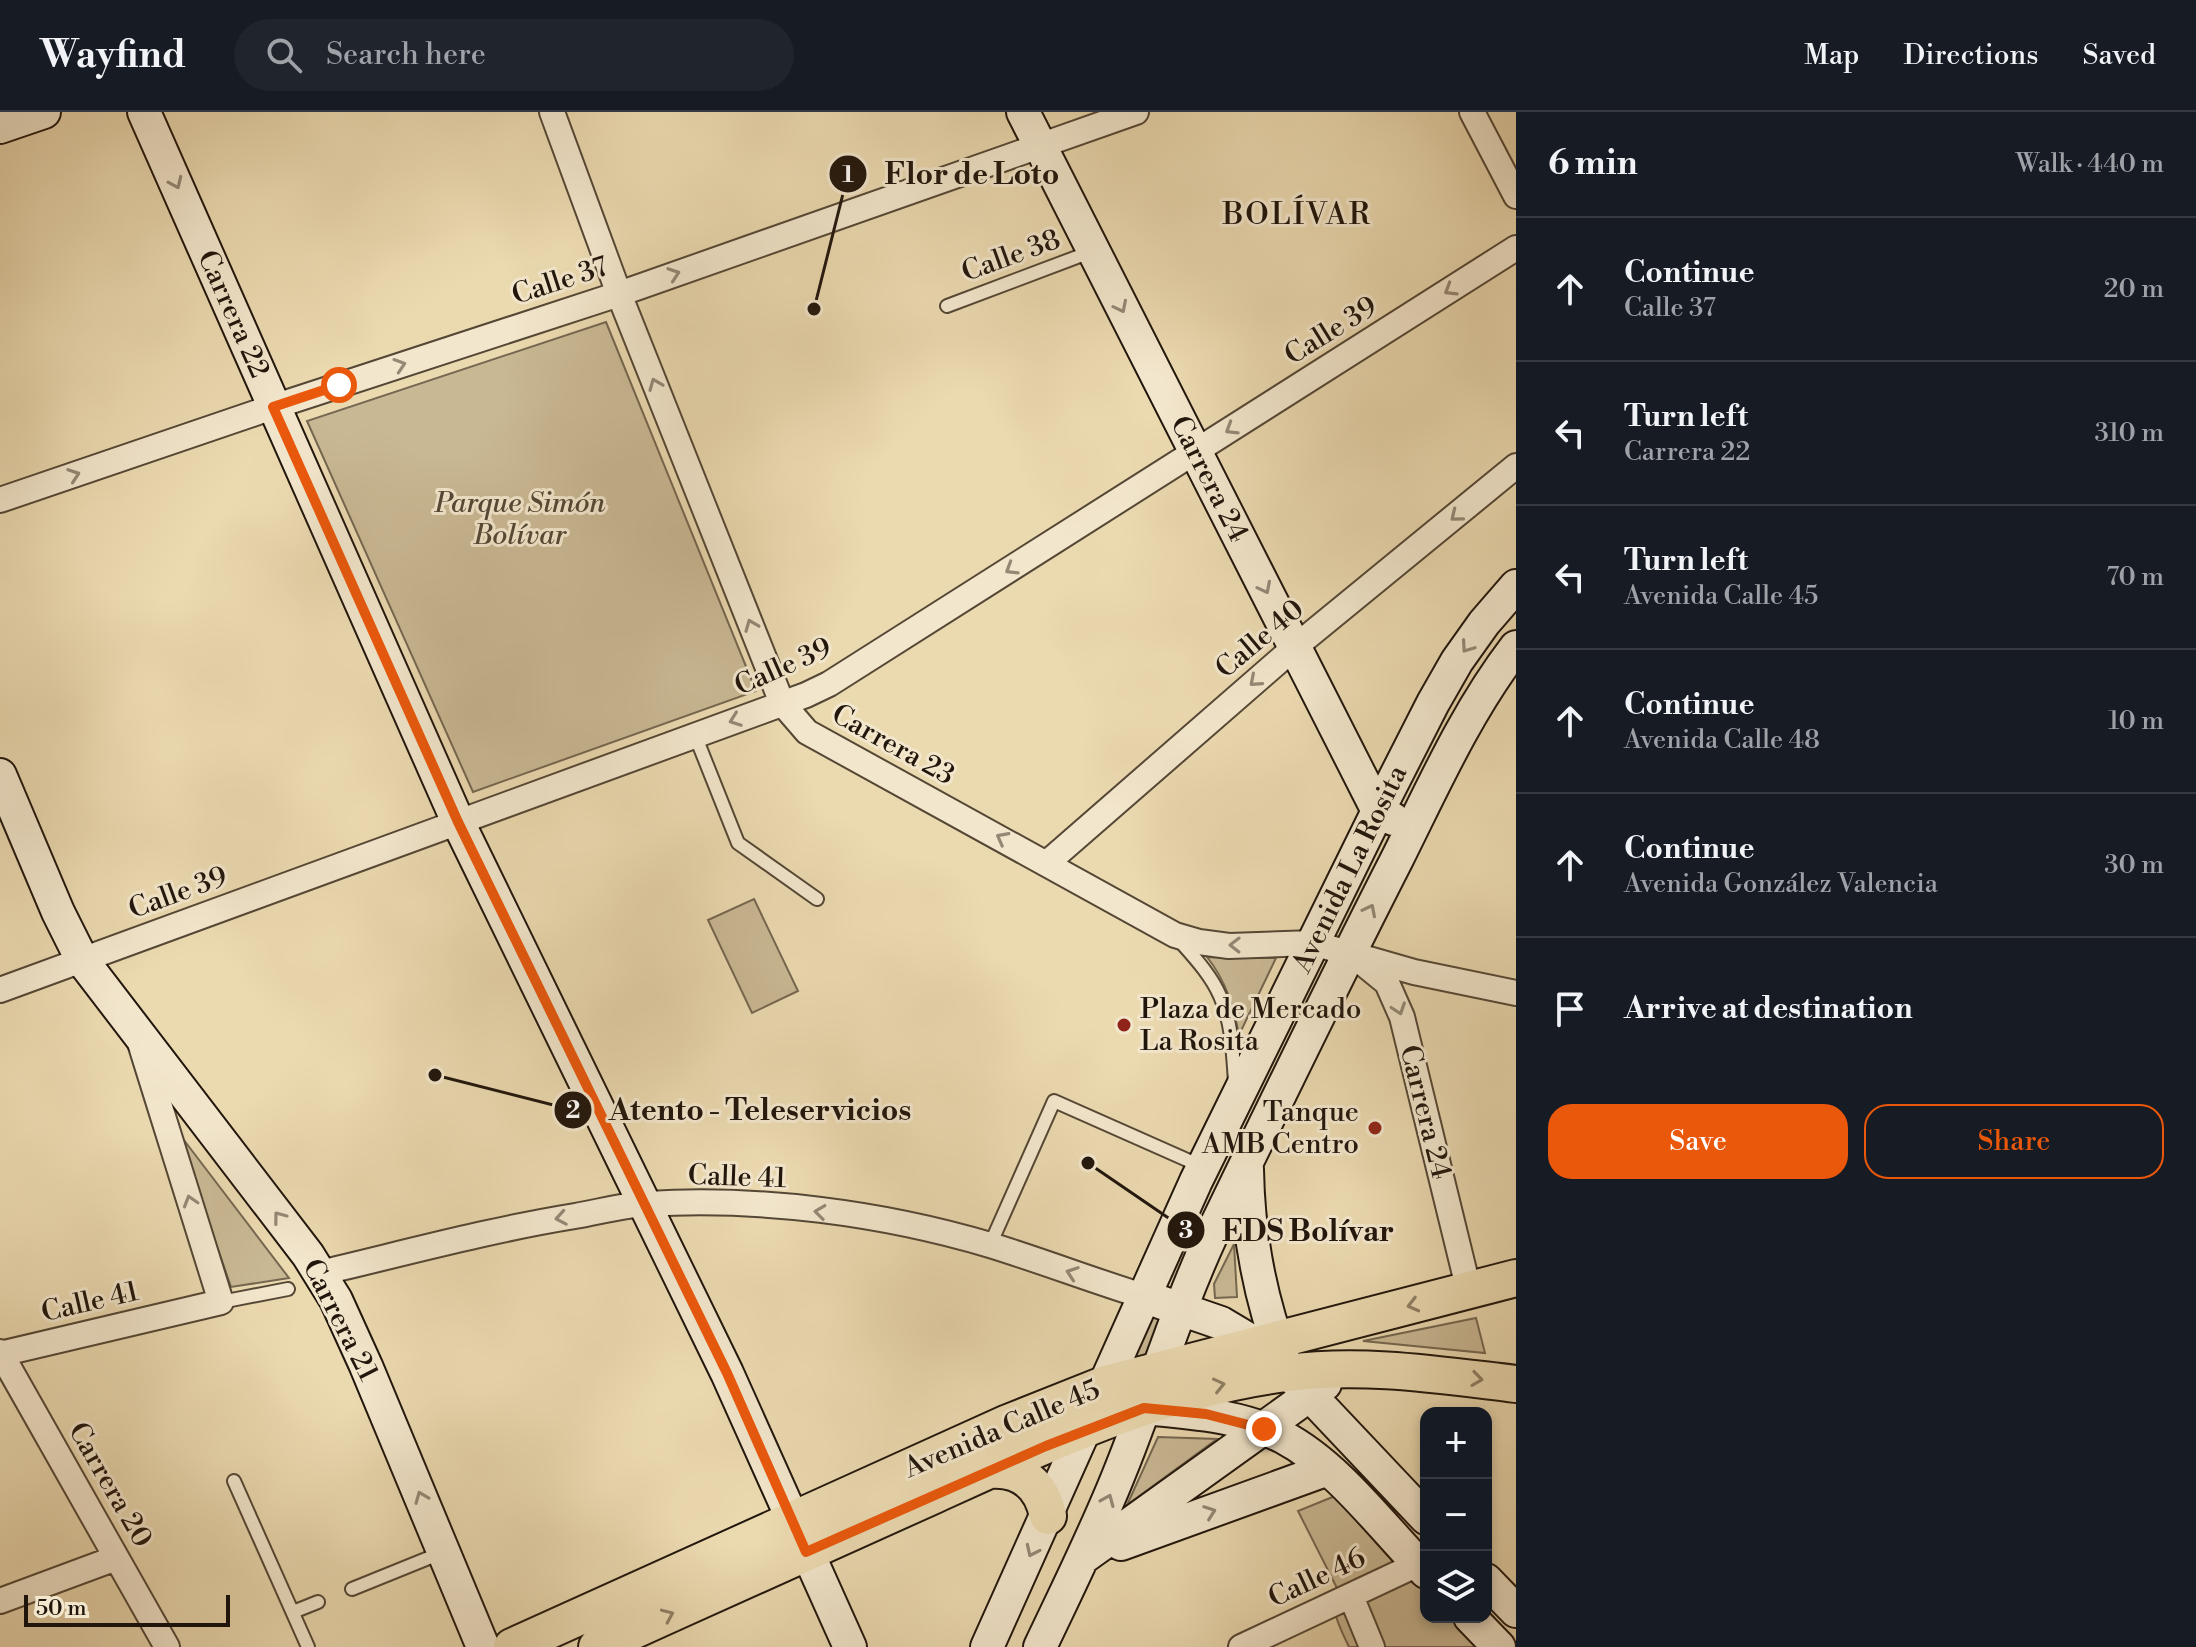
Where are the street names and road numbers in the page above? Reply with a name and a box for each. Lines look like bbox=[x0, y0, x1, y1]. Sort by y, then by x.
street label: Calle 38 bbox=[957, 222, 1065, 290]
street label: Carrera 22 bbox=[189, 245, 277, 383]
street label: Calle 37 bbox=[508, 249, 612, 313]
street label: Calle 39 bbox=[1278, 289, 1384, 373]
street label: Carrera 24 bbox=[1162, 410, 1256, 548]
street label: Calle 40 bbox=[1208, 592, 1312, 686]
street label: Calle 39 bbox=[729, 630, 837, 704]
street label: Carrera 23 bbox=[825, 697, 961, 793]
street label: Avenida La Rosita bbox=[1284, 759, 1416, 979]
street label: Calle 39 bbox=[124, 859, 232, 927]
street label: Carrera 24 bbox=[1391, 1041, 1459, 1183]
street label: Calle 41 bbox=[687, 1158, 787, 1196]
street label: Carrera 21 bbox=[294, 1253, 386, 1387]
street label: Calle 41 bbox=[38, 1274, 142, 1330]
street label: Avenida Calle 45 bbox=[898, 1372, 1105, 1486]
street label: Carrera 20 bbox=[60, 1416, 160, 1554]
street label: Calle 46 bbox=[1263, 1540, 1371, 1616]

